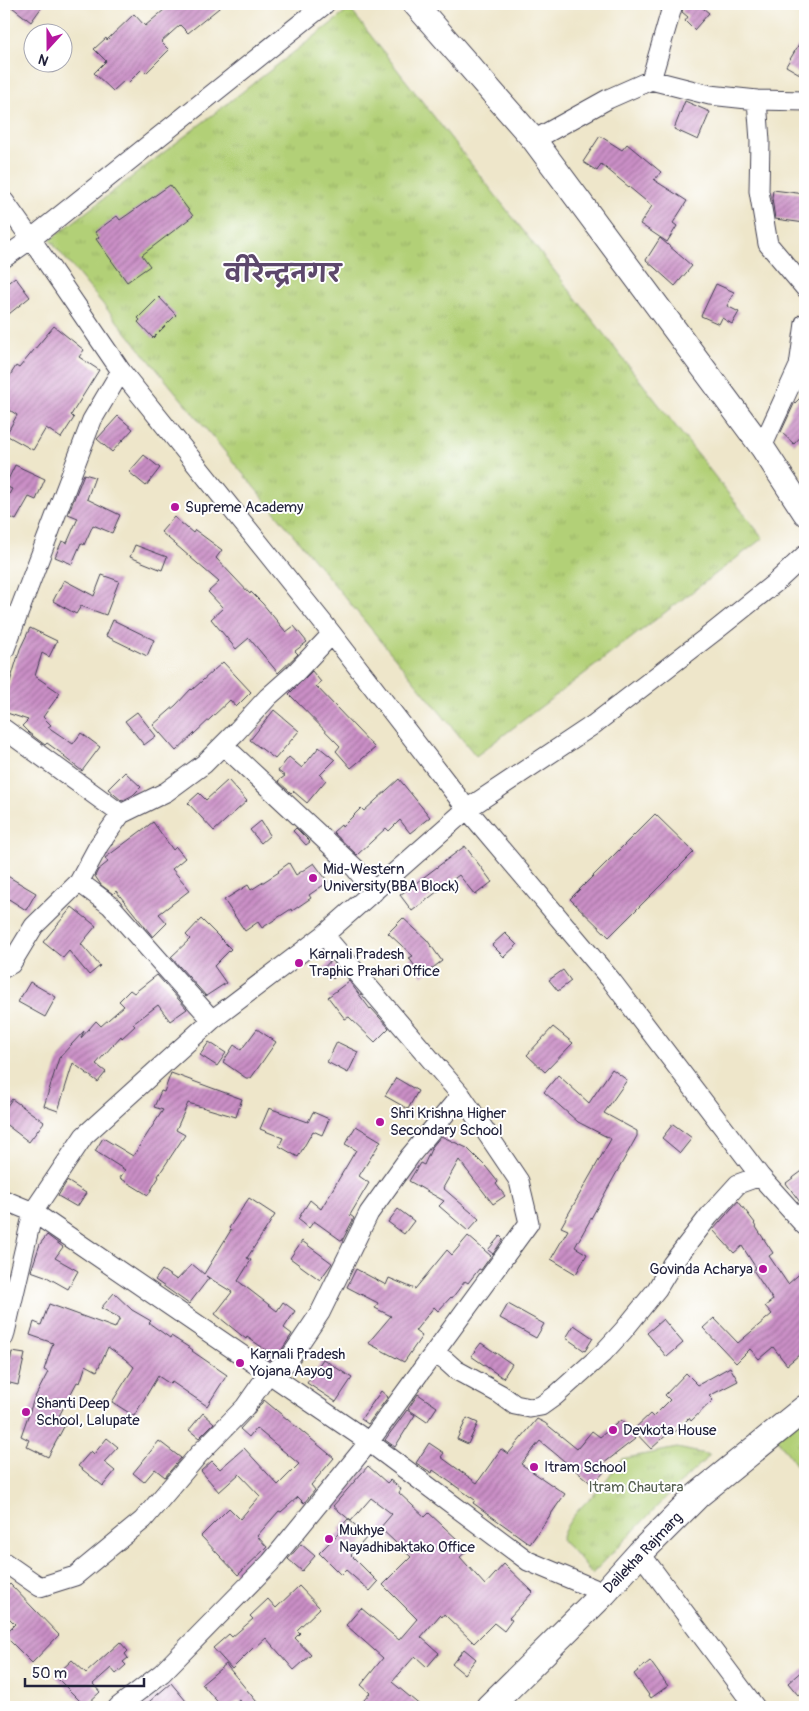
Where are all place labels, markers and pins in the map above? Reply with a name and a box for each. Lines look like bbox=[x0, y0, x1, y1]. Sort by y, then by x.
place label: Supreme Academy bbox=[185, 498, 304, 517]
marker: Supreme Academy bbox=[169, 501, 181, 513]
place label: Mid-Western University(BBA Block) bbox=[323, 860, 460, 896]
marker: Mid-Western University(BBA Block) bbox=[307, 872, 319, 884]
place label: Karnali Pradesh Traphic Prahari Office bbox=[309, 945, 440, 981]
marker: Karnali Pradesh Traphic Prahari Office bbox=[293, 957, 305, 969]
place label: Shri Krishna Higher Secondary School bbox=[390, 1104, 507, 1140]
marker: Shri Krishna Higher Secondary School bbox=[374, 1116, 386, 1128]
place label: Govinda Acharya bbox=[650, 1260, 753, 1279]
marker: Govinda Acharya bbox=[757, 1263, 769, 1275]
place label: Karnali Pradesh Yojana Aayog bbox=[249, 1345, 345, 1381]
marker: Karnali Pradesh Yojana Aayog bbox=[234, 1357, 246, 1369]
place label: Shanti Deep School, Lalupate bbox=[36, 1394, 140, 1430]
marker: Shanti Deep School, Lalupate bbox=[20, 1406, 32, 1418]
place label: Devkota House bbox=[623, 1421, 717, 1440]
marker: Devkota House bbox=[607, 1424, 619, 1436]
place label: Itram School bbox=[544, 1458, 626, 1477]
marker: Itram School bbox=[528, 1461, 540, 1473]
place label: Mukhye Nayadhibaktako Office bbox=[339, 1521, 476, 1557]
marker: Mukhye Nayadhibaktako Office bbox=[323, 1533, 335, 1545]

